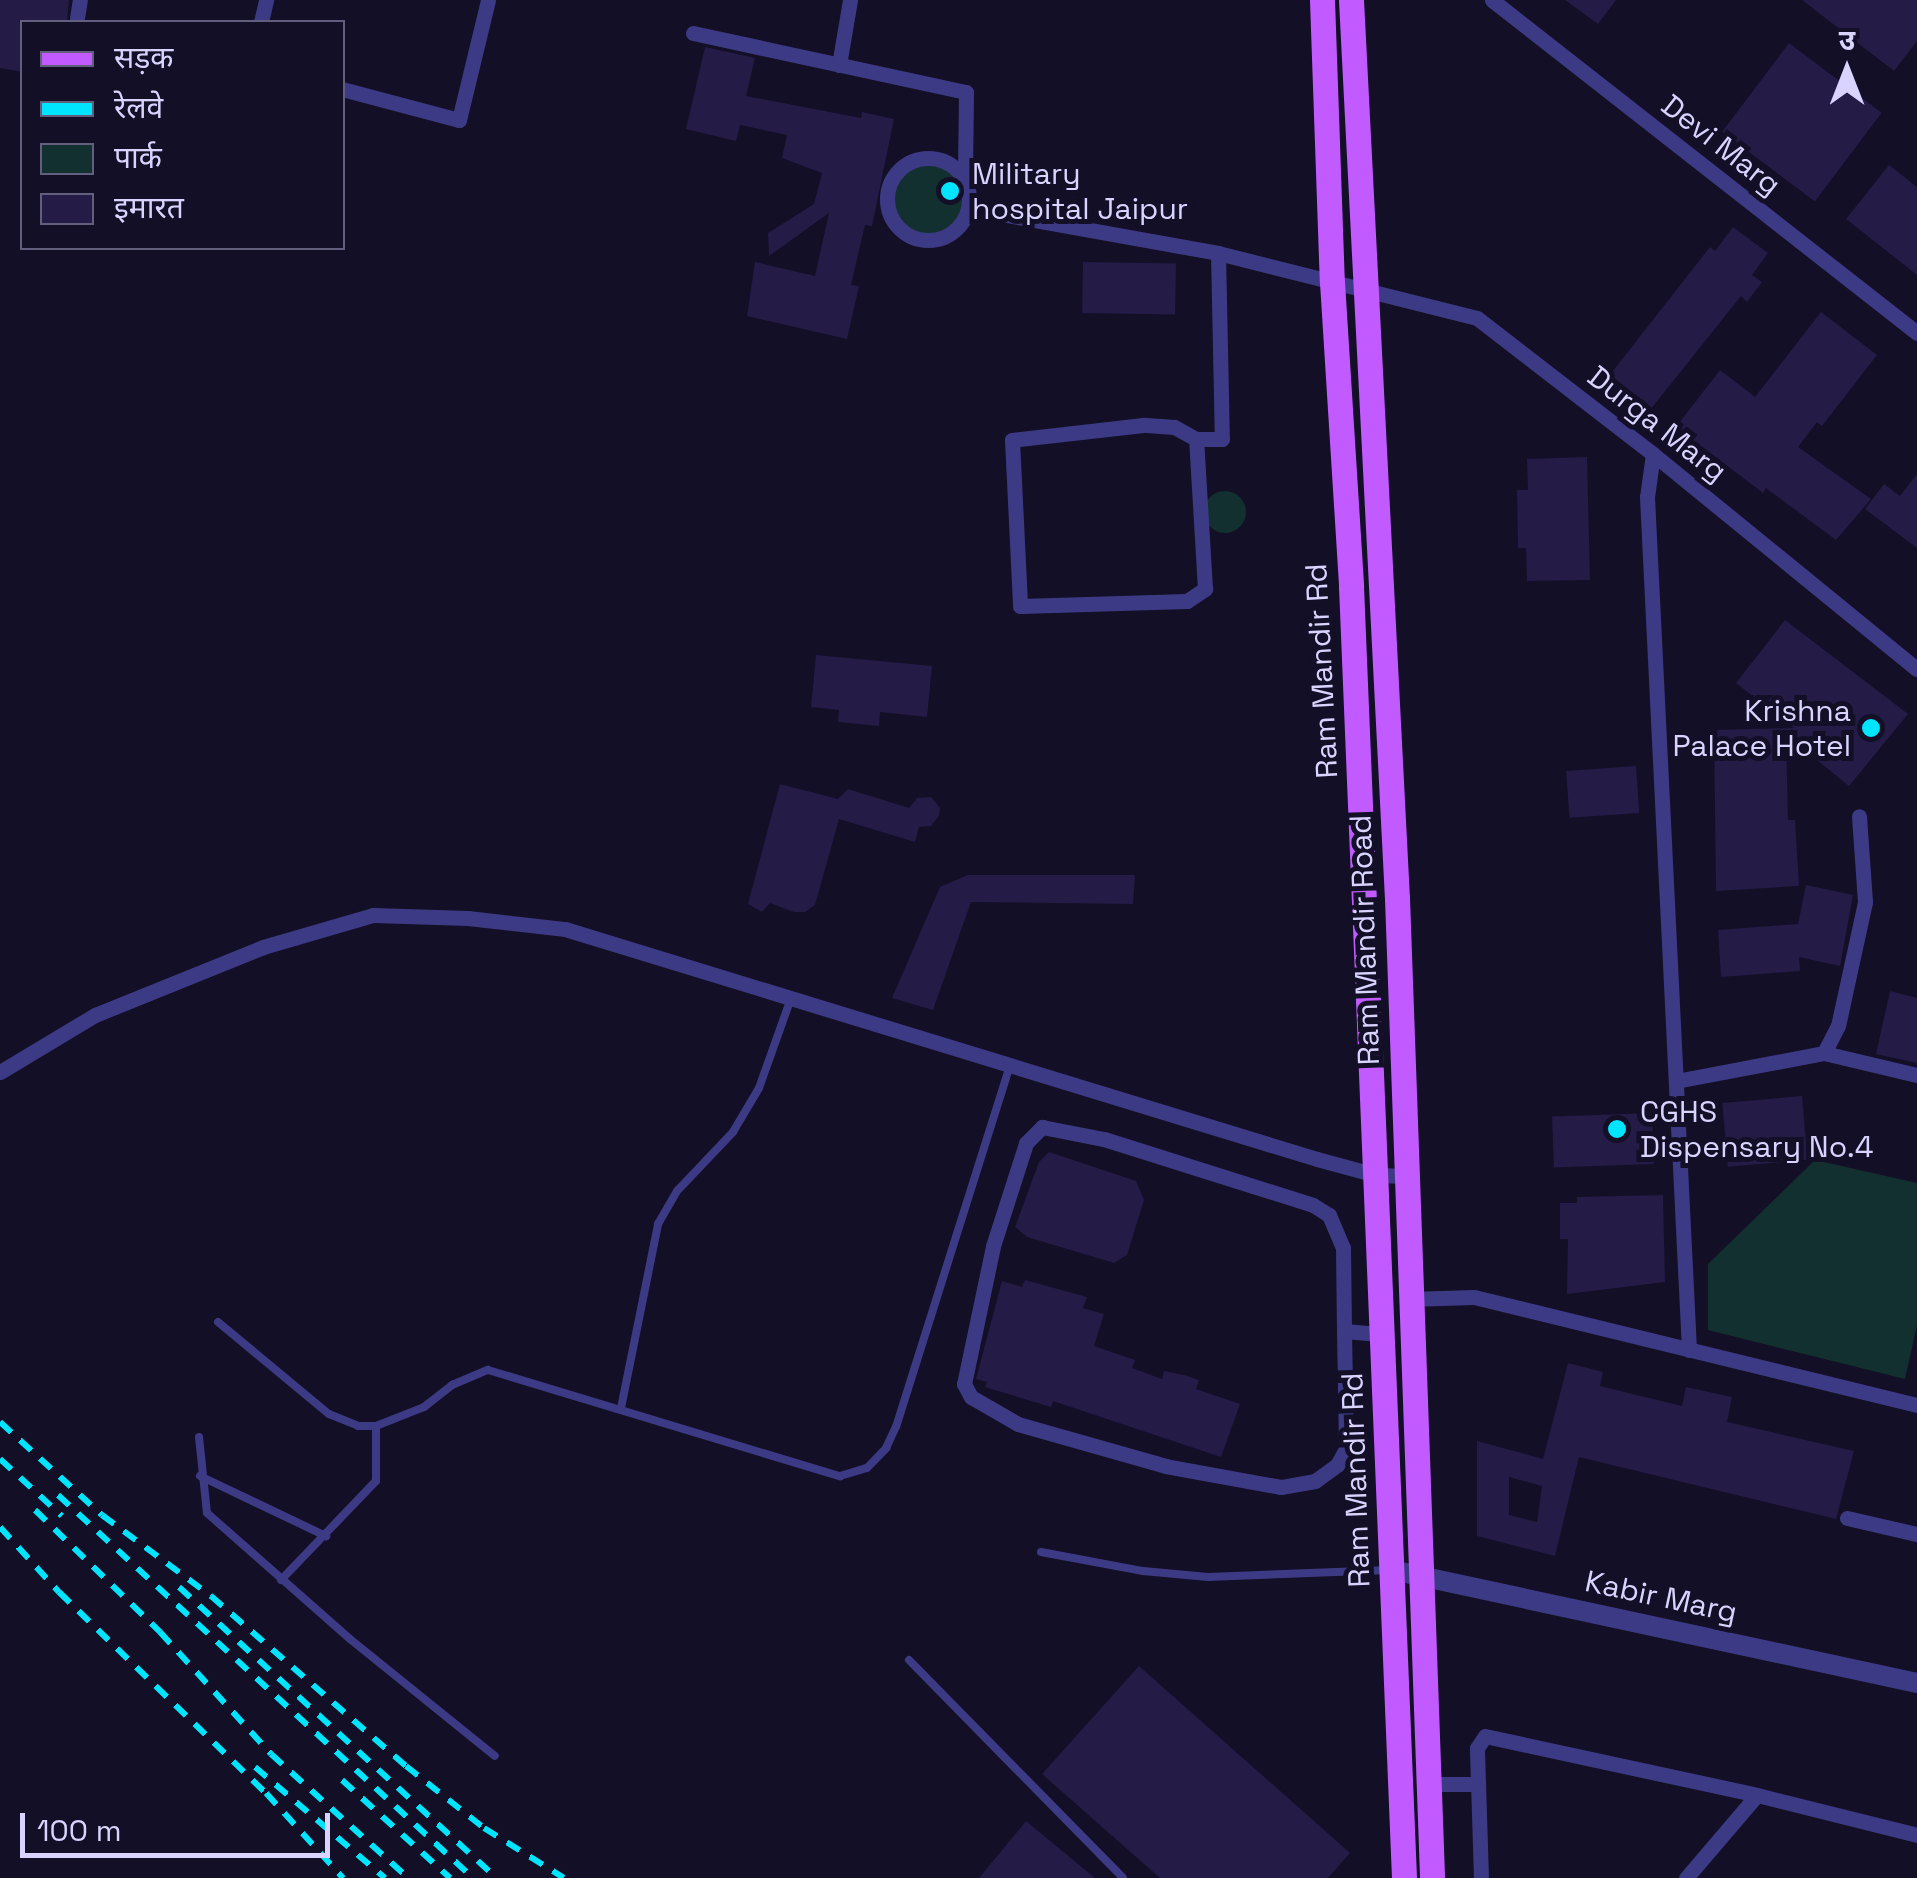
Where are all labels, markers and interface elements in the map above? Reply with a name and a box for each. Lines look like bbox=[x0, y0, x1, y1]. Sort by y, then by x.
legend bbox=[20, 20, 345, 250]
north arrow bbox=[1797, 20, 1897, 120]
text: उ bbox=[1839, 22, 1855, 58]
text: सड़क bbox=[114, 38, 173, 77]
street label: Devi Marg bbox=[1654, 87, 1788, 203]
text: रेलवे bbox=[114, 88, 163, 127]
text: पार्क bbox=[114, 138, 162, 177]
place label: Military hospital Jaipur bbox=[972, 156, 1188, 226]
marker: Military hospital Jaipur bbox=[937, 178, 963, 204]
text: इमारत bbox=[114, 188, 184, 227]
street label: Durga Marg bbox=[1580, 359, 1734, 489]
street label: Ram Mandir Rd bbox=[1298, 563, 1346, 779]
place label: Krishna Palace Hotel bbox=[1672, 693, 1851, 764]
marker: Krishna Palace Hotel bbox=[1860, 717, 1882, 739]
street label: Ram Mandir Road bbox=[1343, 814, 1387, 1066]
place label: CGHS Dispensary No.4 bbox=[1640, 1094, 1873, 1164]
marker: CGHS Dispensary No.4 bbox=[1604, 1116, 1630, 1142]
street label: Ram Mandir Rd bbox=[1334, 1372, 1378, 1588]
street label: Kabir Marg bbox=[1582, 1563, 1740, 1631]
scale bar bbox=[25, 1793, 335, 1855]
text: 100 m bbox=[37, 1811, 122, 1850]

